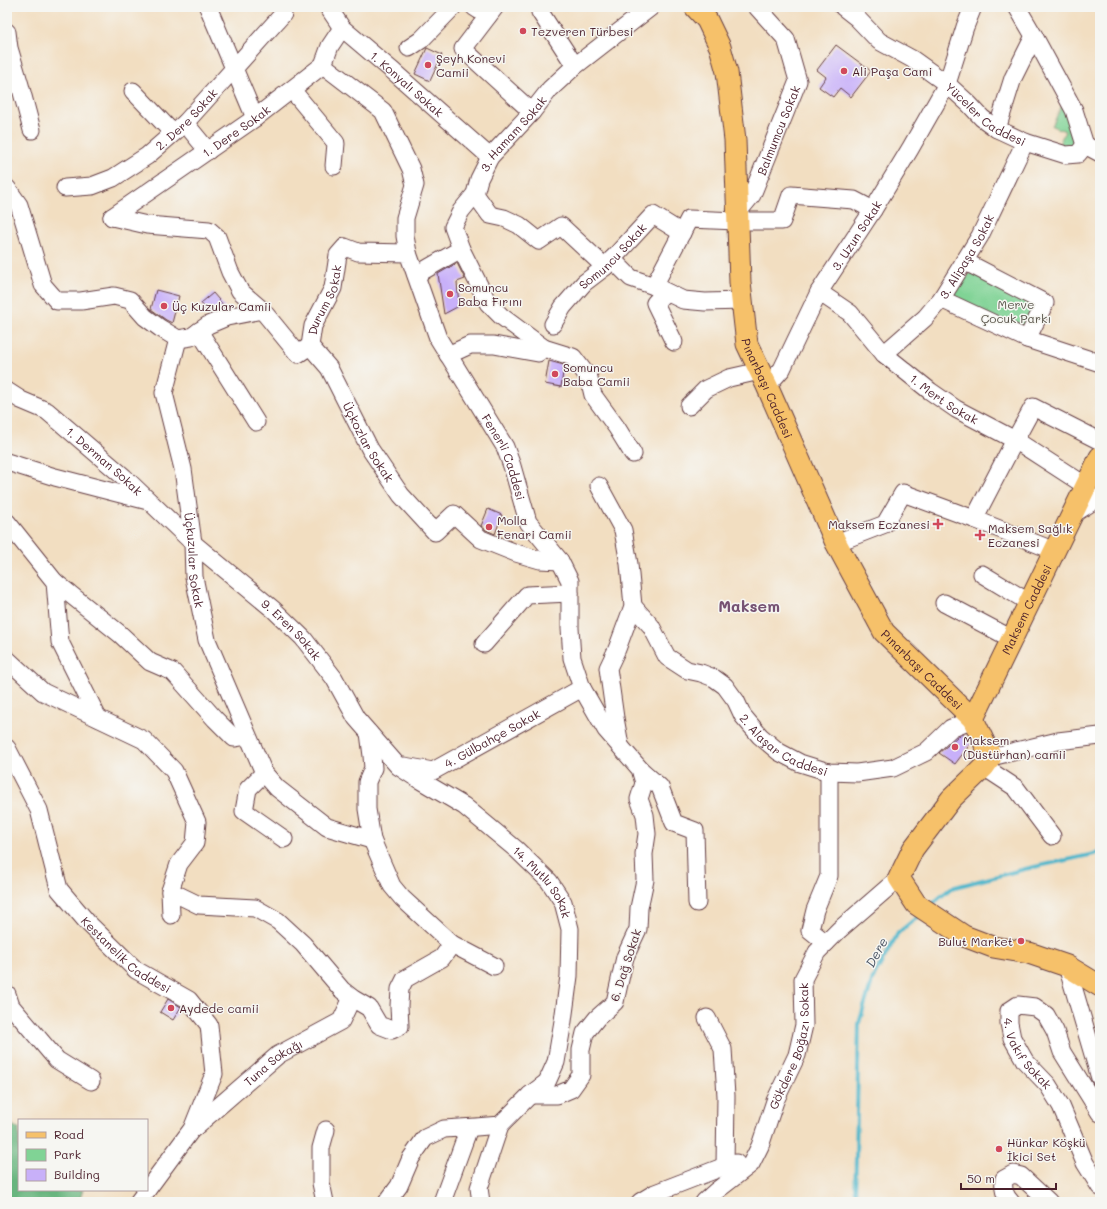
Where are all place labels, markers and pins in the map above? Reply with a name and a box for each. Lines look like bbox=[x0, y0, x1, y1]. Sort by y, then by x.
place label: Tezveren Türbesi bbox=[531, 23, 633, 39]
marker: Tezveren Türbesi bbox=[518, 26, 528, 36]
place label: Şeyh Konevi Camii bbox=[436, 50, 506, 80]
marker: Şeyh Konevi Camii bbox=[423, 60, 433, 70]
place label: Ali Paşa Cami bbox=[852, 63, 932, 79]
marker: Ali Paşa Cami bbox=[839, 66, 849, 76]
place label: Somuncu Baba Fırını bbox=[458, 279, 523, 309]
marker: Somuncu Baba Fırını bbox=[445, 289, 455, 299]
place label: Üç Kuzular Camii bbox=[172, 298, 271, 314]
marker: Üç Kuzular Camii bbox=[159, 301, 169, 311]
place label: Somuncu Baba Camii bbox=[563, 359, 630, 389]
marker: Somuncu Baba Camii bbox=[550, 369, 560, 379]
place label: Molla Fenari Camii bbox=[497, 512, 572, 542]
place label: Maksem Eczanesi bbox=[828, 516, 930, 532]
marker: Maksem Eczanesi bbox=[933, 519, 943, 529]
place label: Maksem Sağlık Eczanesi bbox=[988, 520, 1072, 550]
marker: Molla Fenari Camii bbox=[484, 522, 494, 532]
marker: Maksem Sağlık Eczanesi bbox=[975, 530, 985, 540]
place label: Maksem (Düstürhan) camii bbox=[963, 732, 1066, 762]
marker: Maksem (Düstürhan) camii bbox=[950, 742, 960, 752]
place label: Bulut Market bbox=[938, 933, 1013, 949]
marker: Bulut Market bbox=[1016, 936, 1026, 946]
place label: Aydede camii bbox=[179, 1000, 259, 1016]
marker: Aydede camii bbox=[166, 1003, 176, 1013]
place label: Hünkar Köşkü İkici Set bbox=[1007, 1134, 1086, 1164]
marker: Hünkar Köşkü İkici Set bbox=[994, 1144, 1004, 1154]

